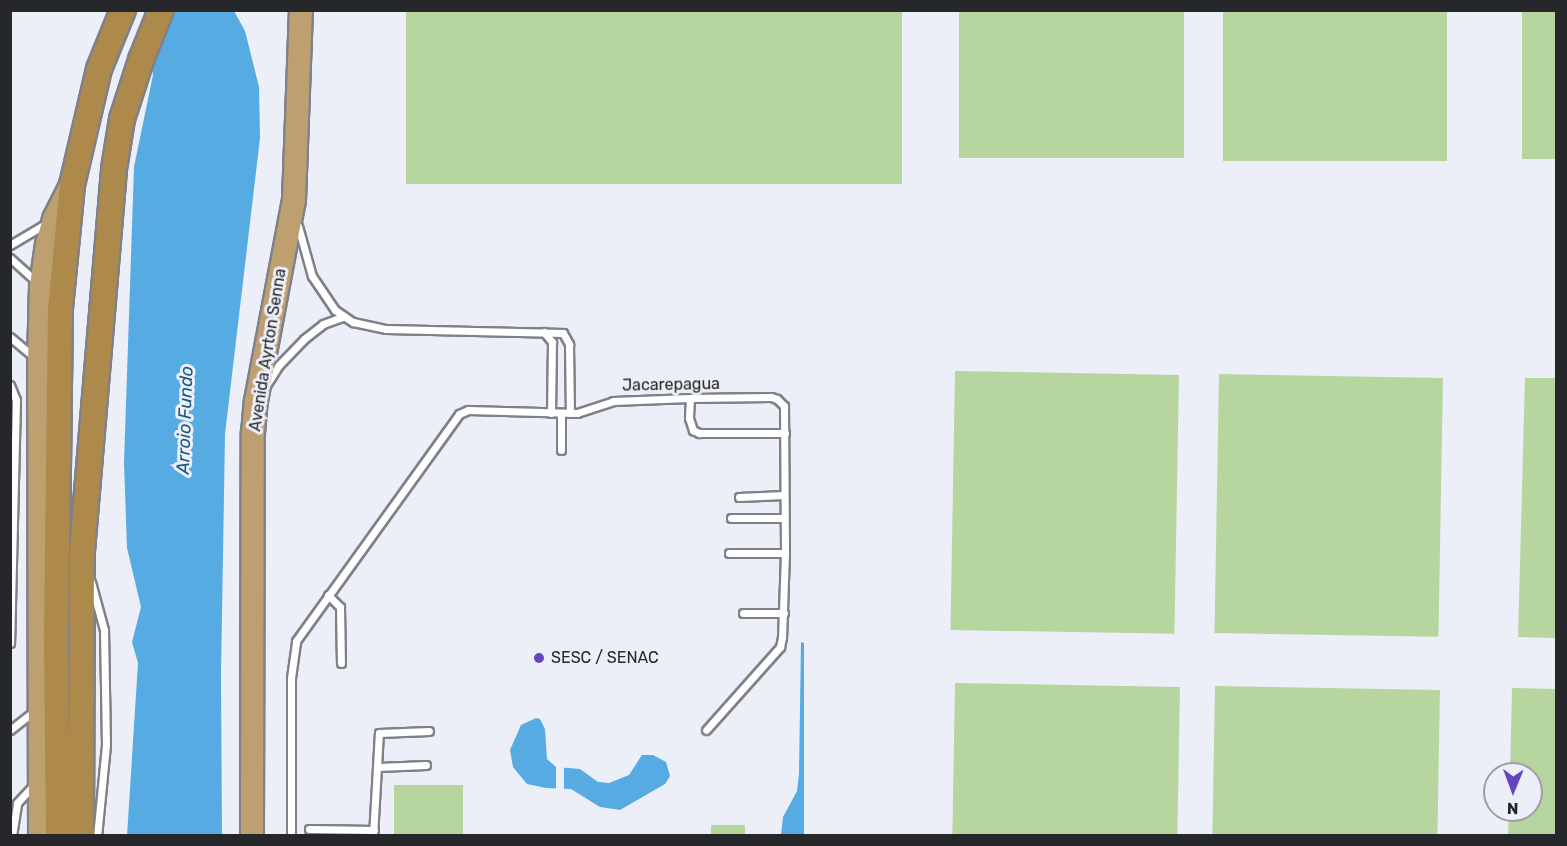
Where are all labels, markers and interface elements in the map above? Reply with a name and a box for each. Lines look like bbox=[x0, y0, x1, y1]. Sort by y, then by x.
street label: Avenida Ayrton Senna bbox=[246, 267, 290, 433]
water label: Arroio Fundo bbox=[172, 366, 198, 474]
street label: Jacarepagua bbox=[622, 375, 720, 395]
place label: SESC / SENAC bbox=[551, 648, 659, 668]
marker: SESC / SENAC bbox=[532, 651, 546, 665]
north arrow bbox=[1483, 762, 1543, 822]
text: N bbox=[1507, 799, 1519, 818]

